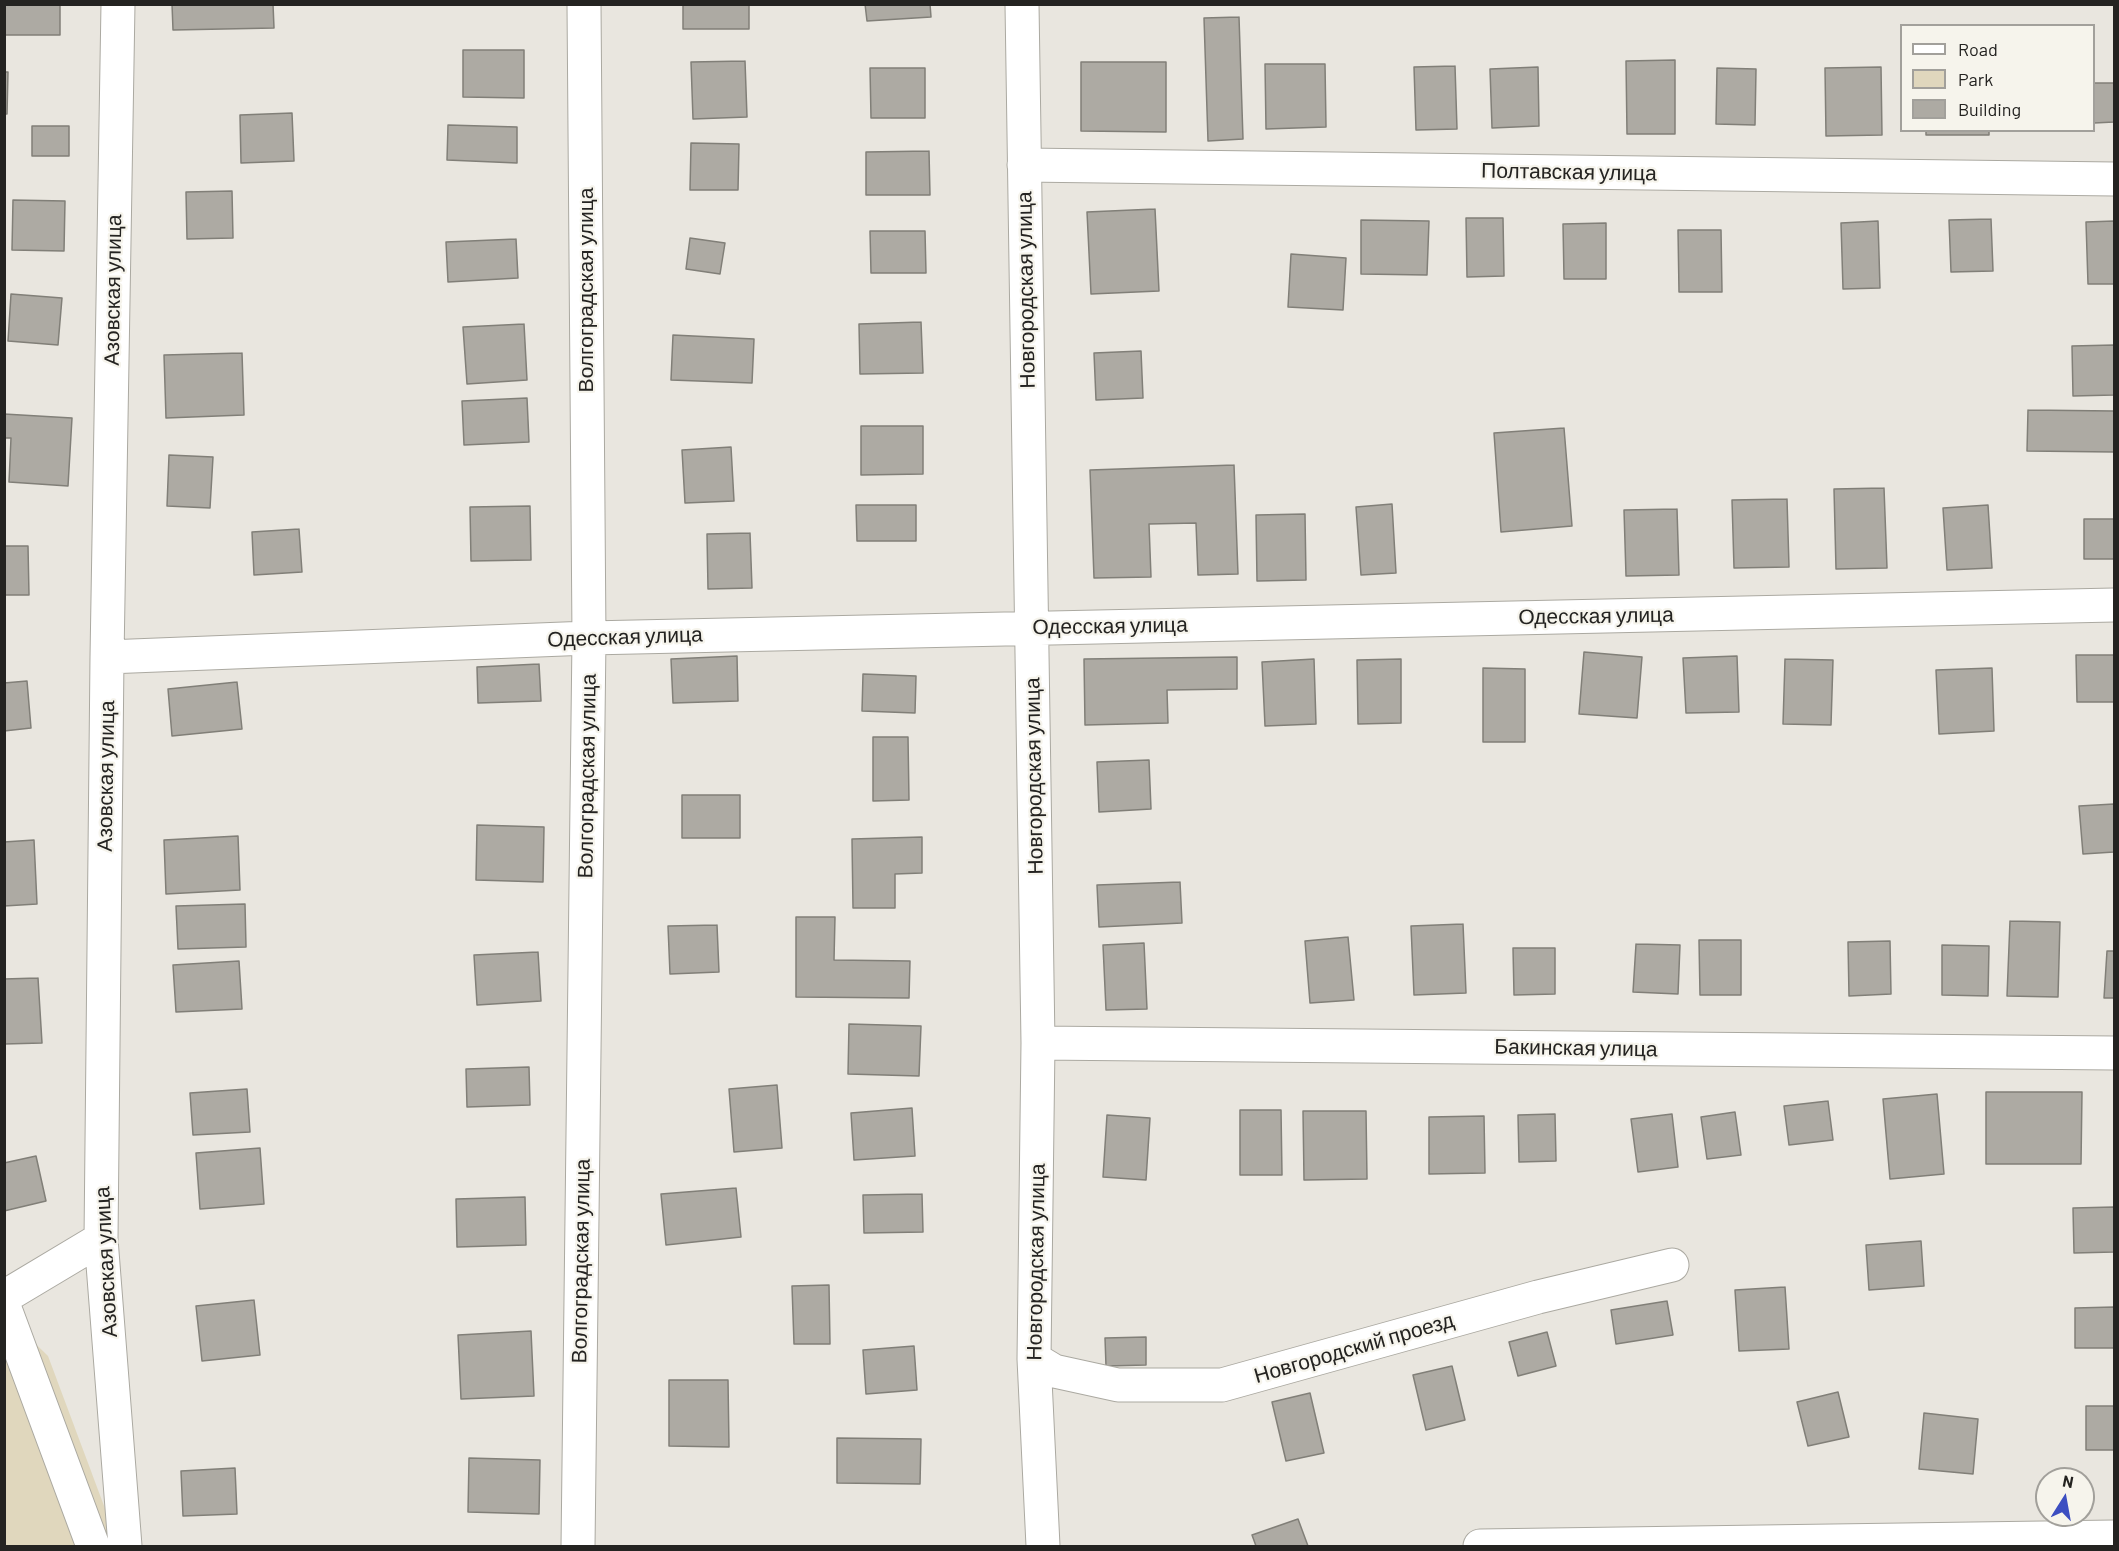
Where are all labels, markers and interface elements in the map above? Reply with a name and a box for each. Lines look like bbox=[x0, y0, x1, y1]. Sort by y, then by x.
legend bbox=[1900, 24, 2095, 132]
text: Road bbox=[1958, 38, 1998, 60]
text: Park bbox=[1958, 68, 1993, 90]
text: Building bbox=[1958, 98, 2021, 120]
street label: Полтавская улица bbox=[1481, 158, 1657, 186]
street label: Волгоградская улица bbox=[573, 188, 599, 392]
street label: Новгородская улица bbox=[1012, 191, 1040, 389]
street label: Азовская улица bbox=[99, 214, 127, 366]
street label: Одесская улица bbox=[1518, 602, 1674, 630]
street label: Одесская улица bbox=[1032, 612, 1188, 640]
street label: Одесская улица bbox=[547, 622, 703, 652]
street label: Волгоградская улица bbox=[573, 673, 601, 879]
street label: Новгородская улица bbox=[1020, 677, 1048, 875]
street label: Азовская улица bbox=[92, 700, 120, 852]
street label: Бакинская улица bbox=[1494, 1034, 1658, 1062]
street label: Волгоградская улица bbox=[567, 1158, 595, 1364]
street label: Новгородская улица bbox=[1022, 1163, 1050, 1361]
street label: Азовская улица bbox=[89, 1186, 123, 1338]
street label: Новгородский проезд bbox=[1251, 1307, 1457, 1389]
north arrow bbox=[2035, 1467, 2095, 1527]
text: N bbox=[2061, 1470, 2075, 1491]

